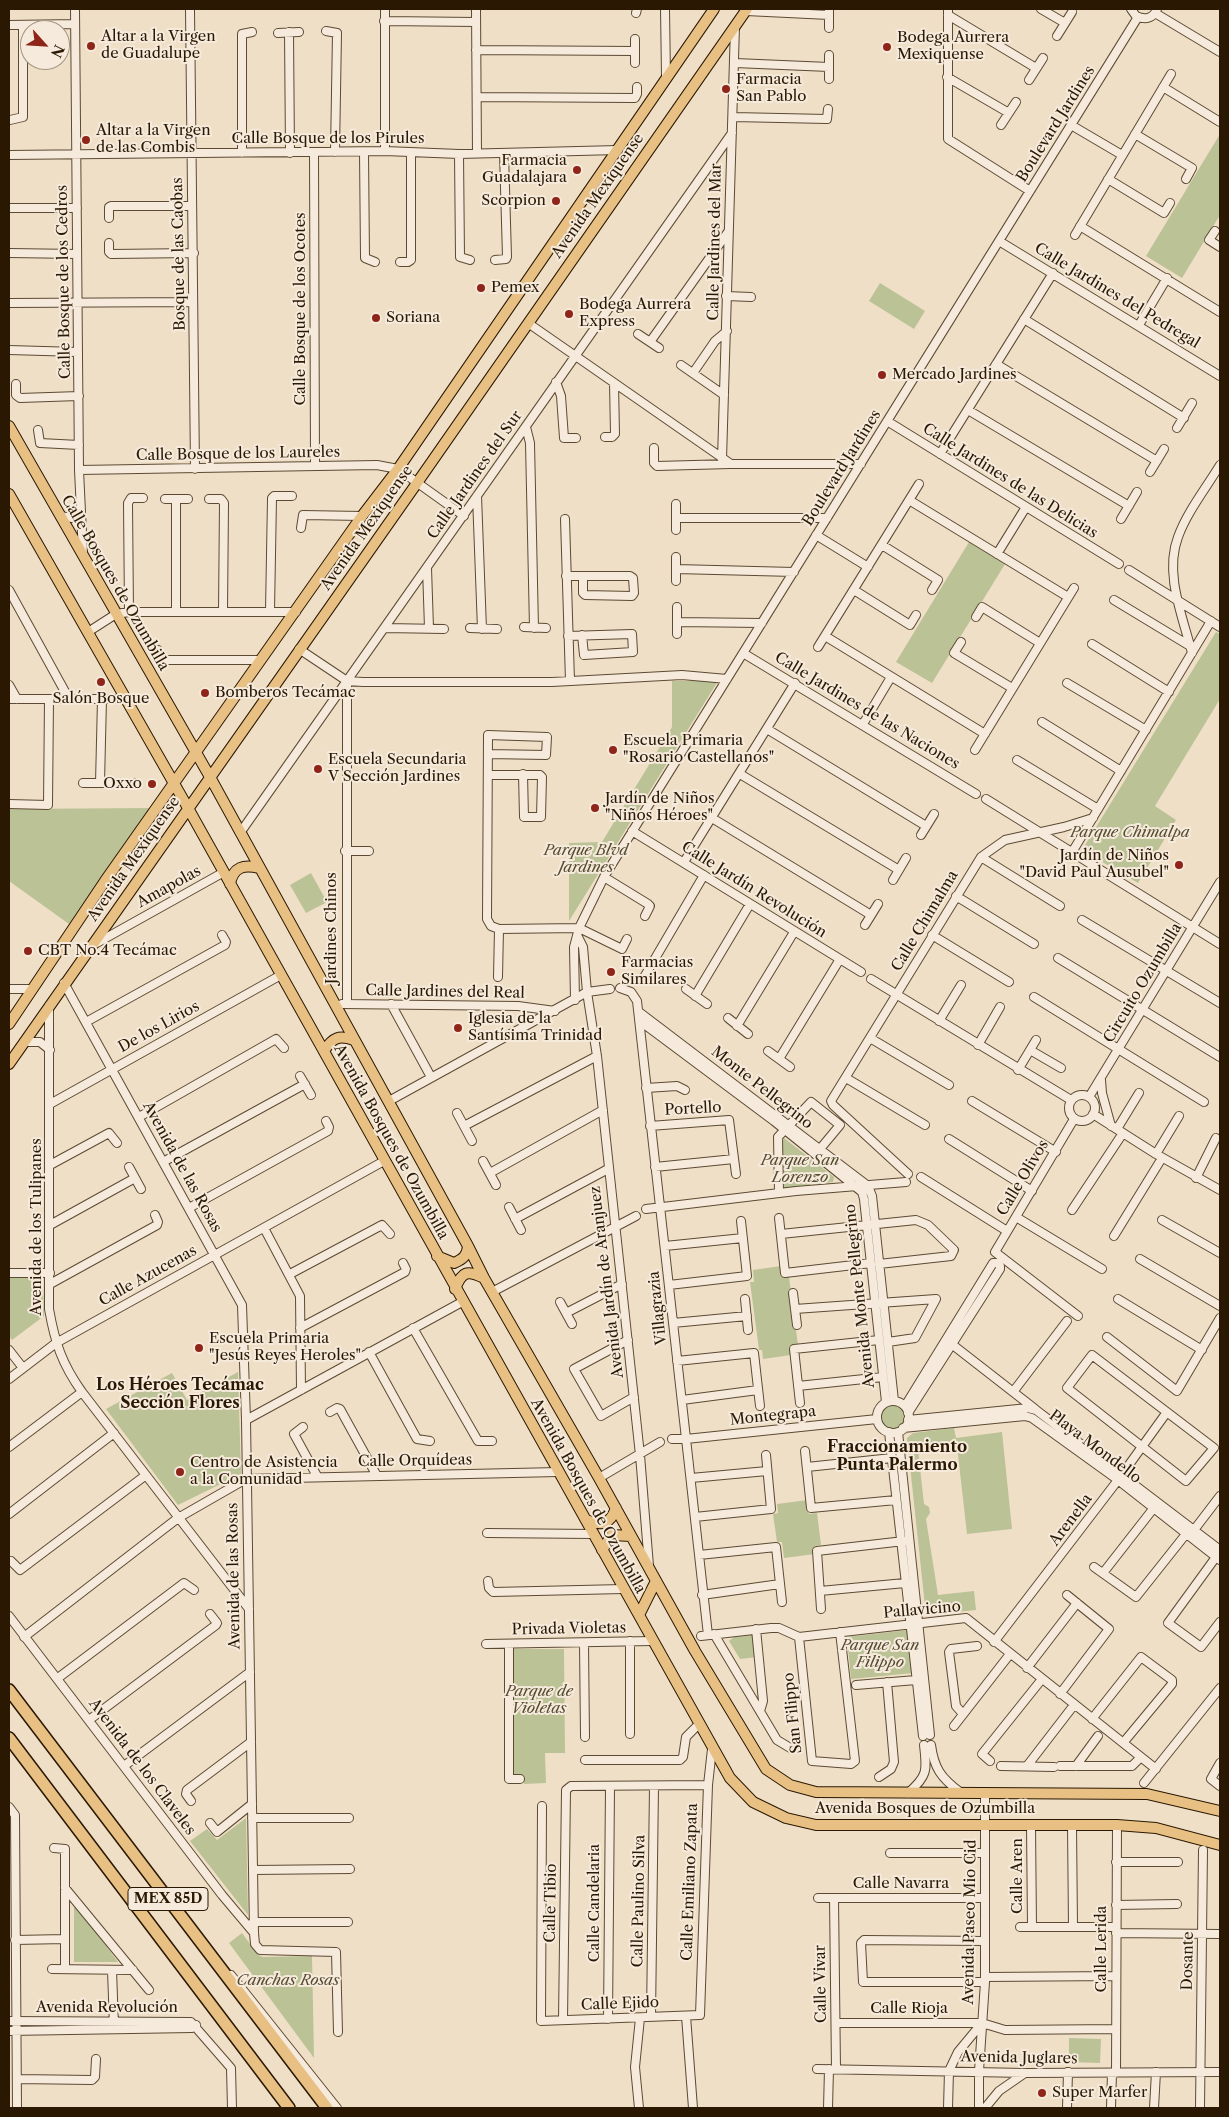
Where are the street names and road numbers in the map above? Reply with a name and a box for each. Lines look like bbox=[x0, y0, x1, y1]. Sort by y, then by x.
street label: Boulevard Jardines bbox=[1013, 63, 1099, 185]
street label: Calle Bosque de los Pirules bbox=[232, 130, 424, 148]
street label: Avenida Mexiquense bbox=[548, 130, 648, 262]
street label: Calle Jardines del Mar bbox=[705, 163, 725, 321]
street label: Bosque de las Caobas bbox=[169, 177, 189, 331]
street label: Calle Bosque de los Cedros bbox=[53, 185, 75, 379]
street label: Calle Bosque de los Ocotes bbox=[292, 212, 310, 406]
street label: Calle Jardines del Pedregal bbox=[1031, 239, 1203, 353]
street label: Calle Jardines del Sur bbox=[424, 407, 526, 543]
street label: Boulevard Jardines bbox=[799, 407, 885, 529]
street label: Calle Jardines de las Delicias bbox=[919, 420, 1101, 542]
street label: Calle Bosque de los Laureles bbox=[136, 443, 340, 465]
street label: Avenida Mexiquense bbox=[317, 462, 417, 594]
street label: Calle Bosques de Ozumbilla bbox=[57, 492, 173, 674]
street label: Calle Jardines de las Naciones bbox=[771, 649, 963, 773]
street label: Avenida Mexiquense bbox=[84, 793, 184, 925]
street label: Calle Jardín Revolución bbox=[678, 838, 830, 942]
street label: Amapolas bbox=[134, 862, 204, 912]
street label: Calle Chimalma bbox=[888, 867, 962, 975]
street label: Jardines Chinos bbox=[323, 872, 341, 984]
street label: Circuito Ozumbilla bbox=[1100, 920, 1186, 1046]
street label: Calle Jardines del Real bbox=[365, 982, 525, 1002]
street label: De los Lirios bbox=[115, 997, 203, 1057]
street label: Avenida Bosques de Ozumbilla bbox=[330, 1041, 452, 1243]
street label: Monte Pellegrino bbox=[708, 1043, 816, 1133]
street label: Avenida de las Rosas bbox=[139, 1098, 225, 1236]
street label: Portello bbox=[664, 1099, 722, 1119]
street label: Calle Olivos bbox=[993, 1137, 1053, 1219]
street label: Avenida de los Tulipanes bbox=[28, 1138, 46, 1316]
street label: Avenida Jardín de Aranjuez bbox=[586, 1185, 628, 1379]
street label: Avenida Monte Pellegrino bbox=[841, 1203, 879, 1389]
street label: Calle Azucenas bbox=[96, 1242, 200, 1310]
street label: Villagrazia bbox=[645, 1270, 671, 1346]
street label: Avenida Bosques de Ozumbilla bbox=[527, 1395, 649, 1597]
street label: Montegrapa bbox=[729, 1403, 817, 1429]
street label: Playa Mondello bbox=[1045, 1406, 1145, 1488]
street label: Calle Orquídeas bbox=[358, 1451, 472, 1471]
street label: Arenella bbox=[1046, 1491, 1096, 1549]
street label: Avenida de las Rosas bbox=[224, 1502, 244, 1650]
street label: Pallavicino bbox=[882, 1598, 962, 1622]
street label: Privada Violetas bbox=[512, 1619, 626, 1639]
street label: San Filippo bbox=[780, 1672, 806, 1754]
street label: Avenida de los Claveles bbox=[85, 1695, 199, 1839]
street label: Avenida Bosques de Ozumbilla bbox=[815, 1800, 1035, 1818]
street label: Calle Emiliano Zapata bbox=[678, 1803, 702, 1961]
street label: Calle Paulino Silva bbox=[629, 1835, 649, 1967]
street label: Calle Aren bbox=[1009, 1838, 1027, 1914]
street label: Avenida Paseo Mio Cid bbox=[960, 1839, 980, 2005]
street label: Calle Candelaria bbox=[586, 1844, 604, 1962]
street label: Calle Tibio bbox=[541, 1863, 561, 1943]
street label: Calle Navarra bbox=[853, 1875, 949, 1893]
road number: MEX 85D bbox=[128, 1888, 208, 1910]
street label: Calle Lerida bbox=[1093, 1906, 1111, 1992]
street label: Dosante bbox=[1178, 1931, 1198, 1991]
street label: Calle Vivar bbox=[811, 1945, 831, 2023]
street label: Calle Ejido bbox=[581, 1994, 659, 2014]
street label: Avenida Revolución bbox=[36, 1999, 178, 2017]
street label: Calle Rioja bbox=[870, 2000, 948, 2018]
street label: Avenida Juglares bbox=[960, 2048, 1078, 2068]

